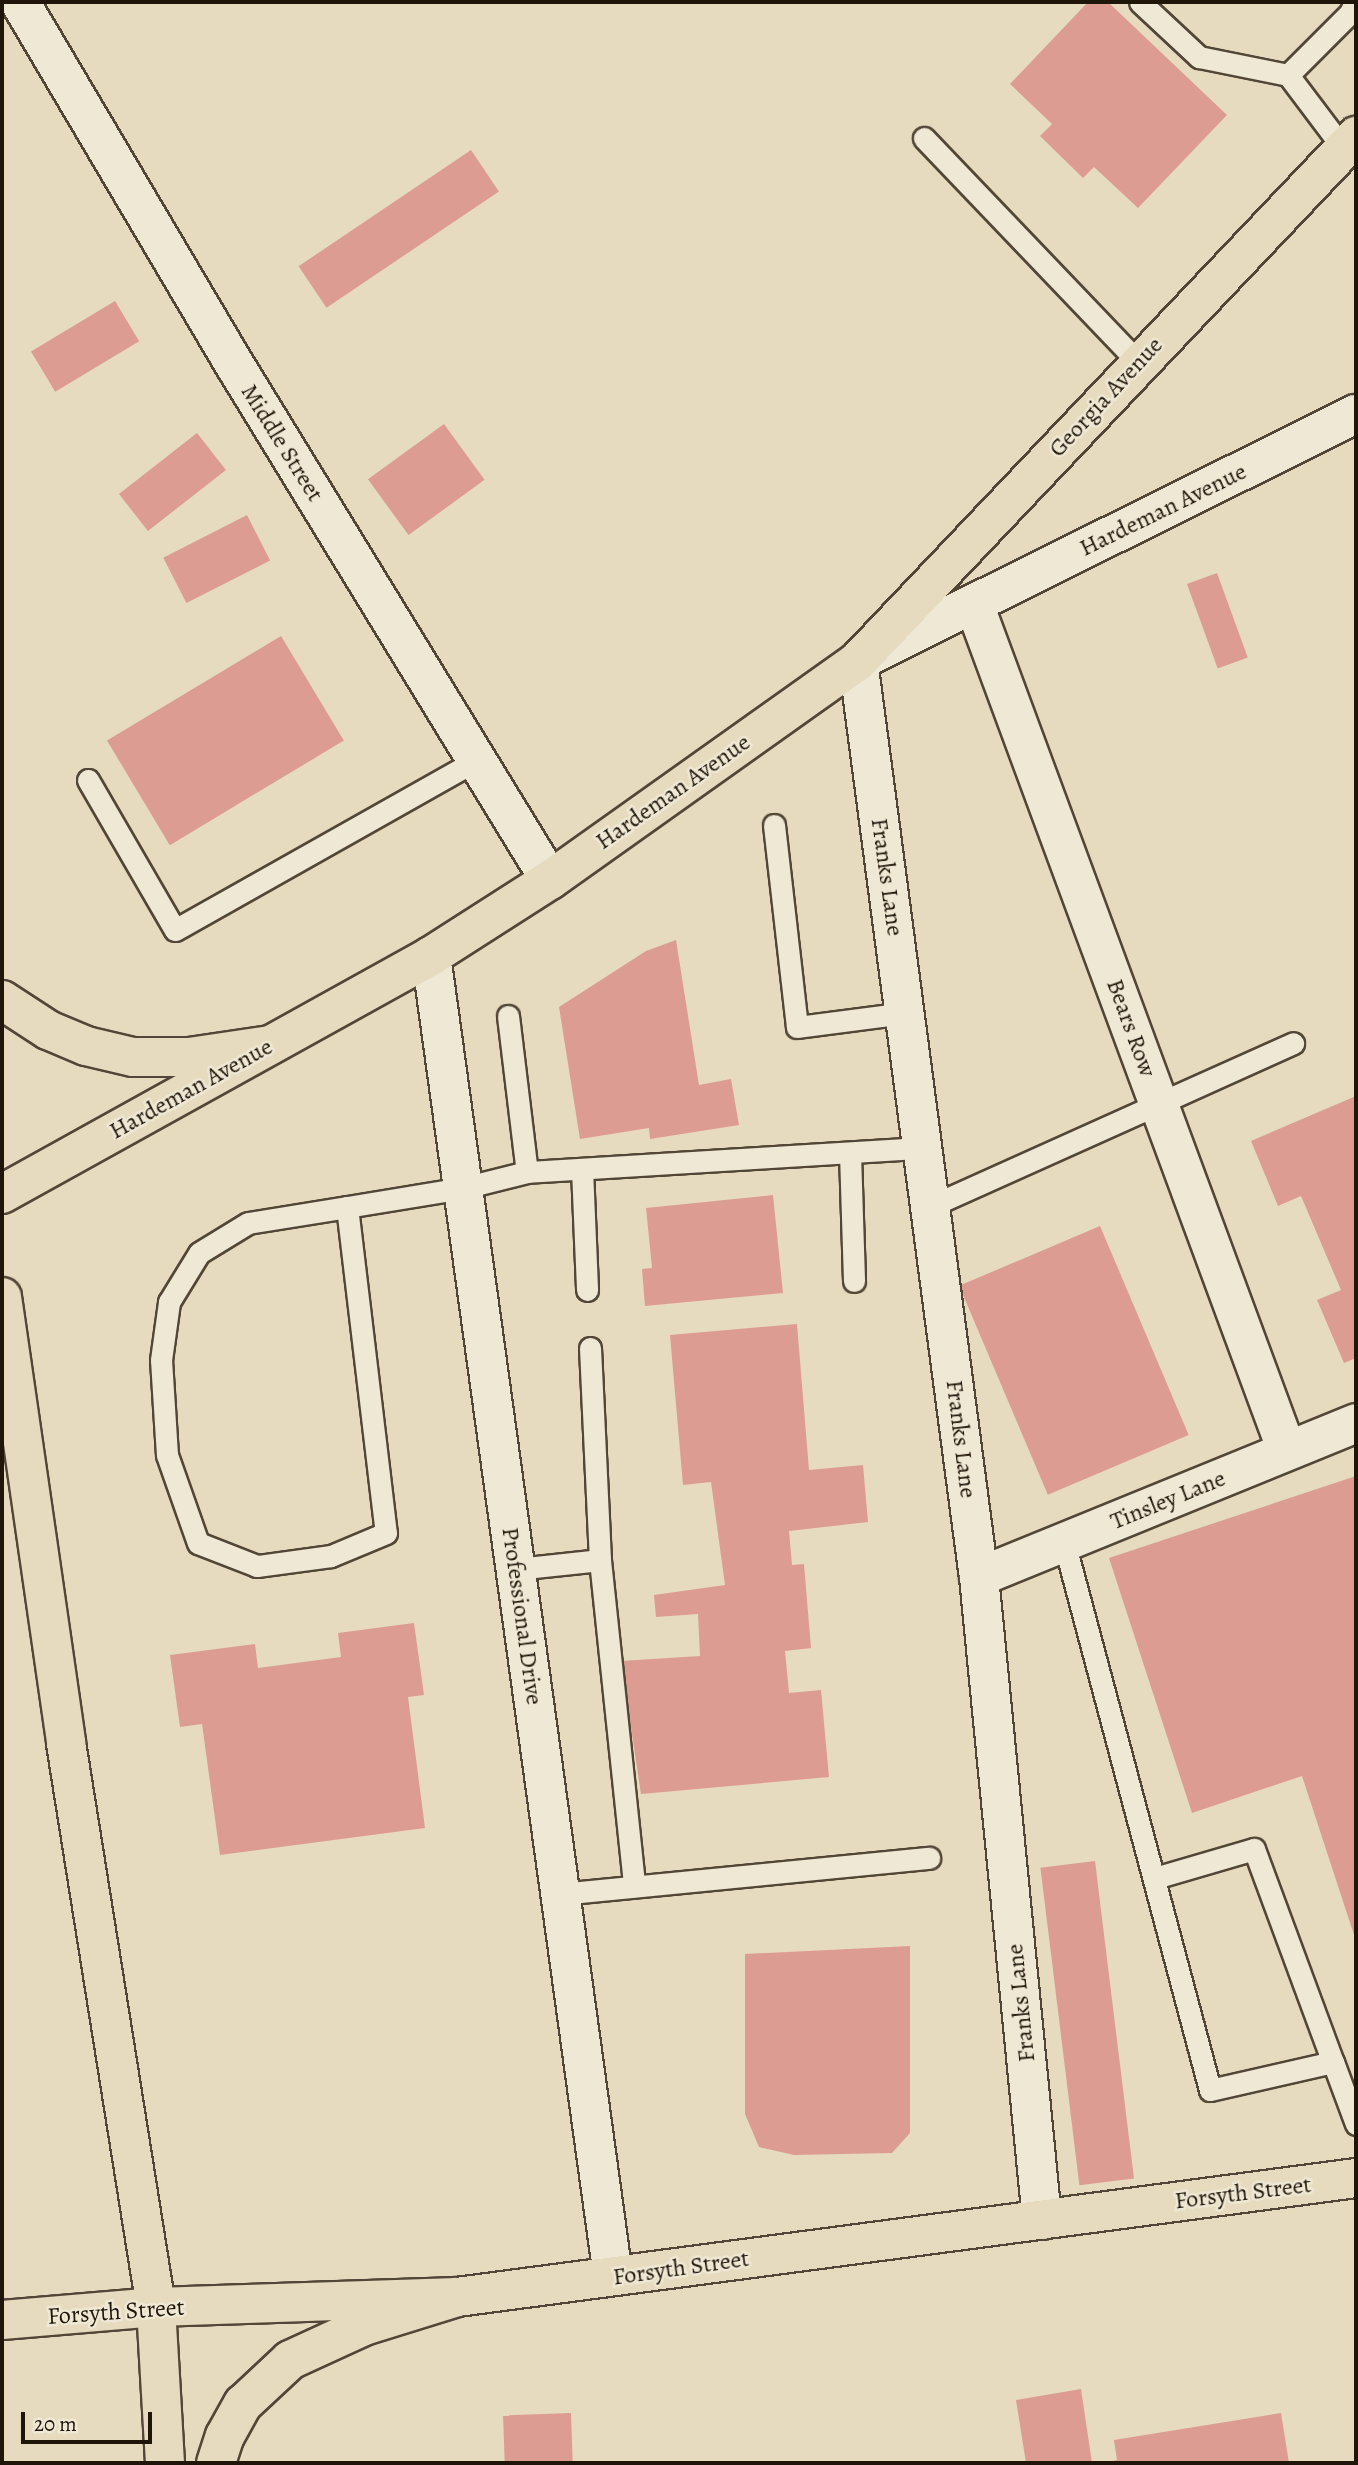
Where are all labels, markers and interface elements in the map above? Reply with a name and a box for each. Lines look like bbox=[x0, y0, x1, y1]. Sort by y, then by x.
street label: Georgia Avenue bbox=[1043, 331, 1169, 463]
street label: Middle Street bbox=[235, 379, 329, 507]
street label: Hardeman Avenue bbox=[1075, 457, 1251, 563]
street label: Hardeman Avenue bbox=[590, 728, 756, 856]
street label: Franks Lane bbox=[864, 816, 910, 938]
street label: Bears Row bbox=[1100, 975, 1162, 1081]
street label: Hardeman Avenue bbox=[104, 1032, 278, 1146]
street label: Franks Lane bbox=[939, 1378, 983, 1500]
street label: Tinsley Lane bbox=[1106, 1464, 1230, 1536]
street label: Professional Drive bbox=[495, 1525, 549, 1707]
street label: Franks Lane bbox=[1000, 1942, 1042, 2064]
street label: Forsyth Street bbox=[1173, 2170, 1313, 2216]
street label: Forsyth Street bbox=[611, 2244, 751, 2292]
street label: Forsyth Street bbox=[47, 2293, 185, 2331]
scale bar bbox=[24, 2398, 156, 2442]
text: 20 m bbox=[34, 2410, 77, 2438]

